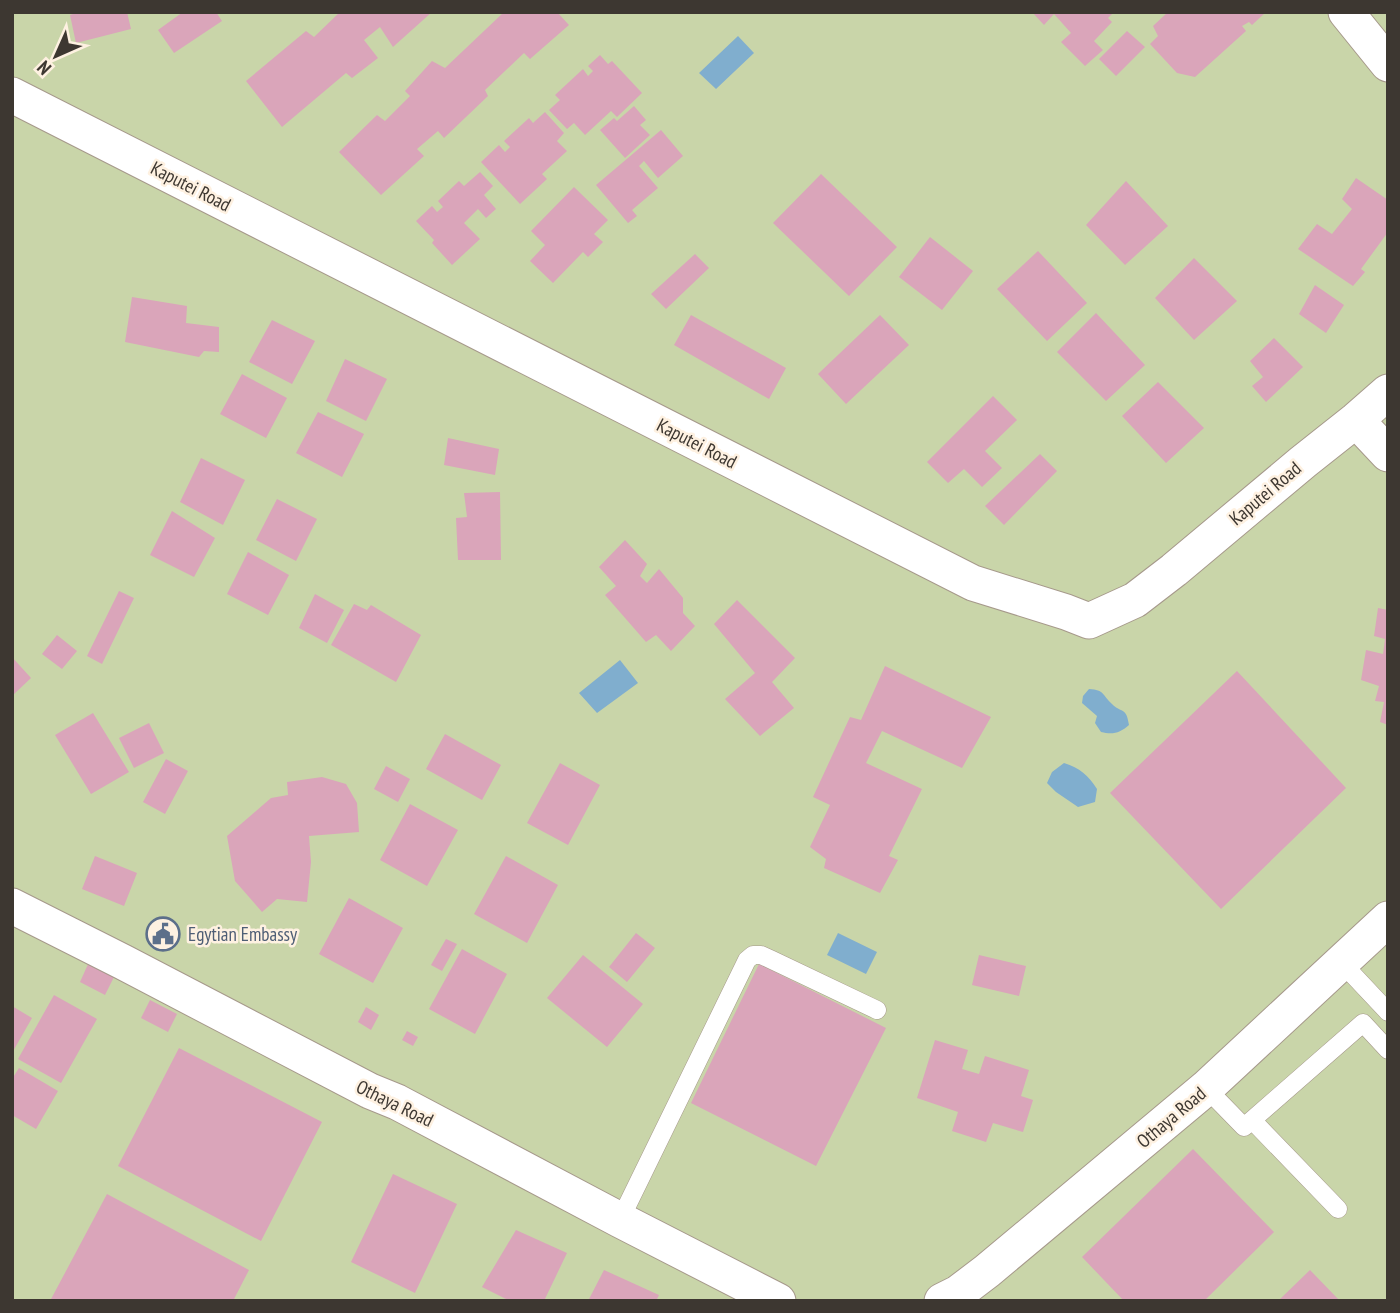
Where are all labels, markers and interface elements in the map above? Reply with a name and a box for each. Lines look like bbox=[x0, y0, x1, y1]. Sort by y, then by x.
north arrow bbox=[21, 21, 91, 91]
text: N bbox=[32, 56, 56, 80]
street label: Kaputei Road bbox=[147, 156, 235, 216]
street label: Kaputei Road bbox=[653, 413, 741, 473]
street label: Kaputei Road bbox=[1224, 456, 1306, 530]
public building icon: Egytian Embassy bbox=[144, 915, 182, 953]
place label: Egytian Embassy bbox=[188, 922, 298, 946]
street label: Othaya Road bbox=[353, 1074, 437, 1132]
street label: Othaya Road bbox=[1132, 1081, 1210, 1153]

